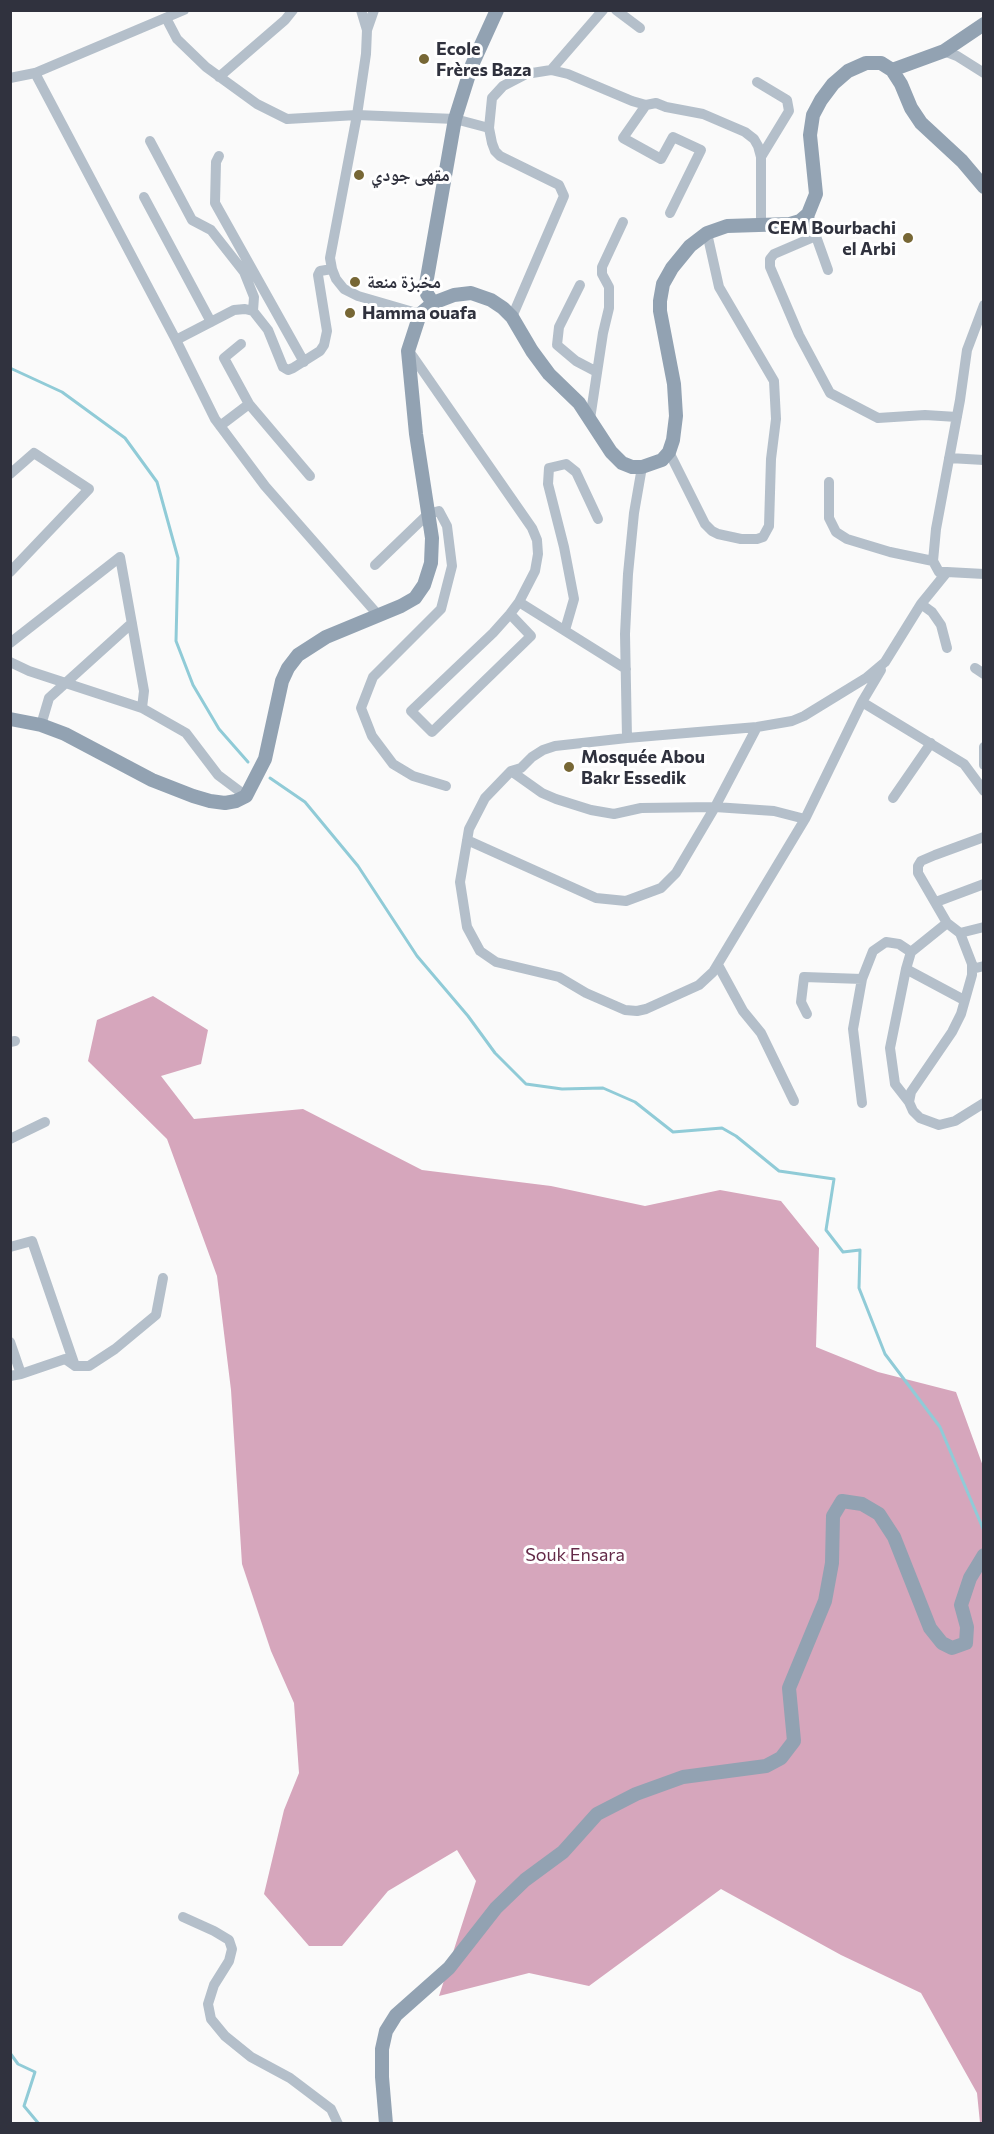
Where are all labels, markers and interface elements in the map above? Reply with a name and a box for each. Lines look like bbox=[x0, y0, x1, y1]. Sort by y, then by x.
place label: Ecole Frères Baza bbox=[436, 38, 532, 80]
marker: Ecole Frères Baza bbox=[417, 52, 431, 66]
place label: مقهى جودي bbox=[371, 164, 450, 186]
marker: مقهى جودي bbox=[352, 168, 366, 182]
place label: CEM Bourbachi el Arbi bbox=[768, 217, 896, 260]
marker: CEM Bourbachi el Arbi bbox=[901, 231, 915, 245]
place label: مخبزة منعة bbox=[367, 271, 441, 293]
marker: مخبزة منعة bbox=[348, 275, 362, 289]
place label: Hamma ouafa bbox=[362, 302, 477, 324]
marker: Hamma ouafa bbox=[343, 306, 357, 320]
place label: Mosquée Abou Bakr Essedik bbox=[581, 746, 705, 789]
marker: Mosquée Abou Bakr Essedik bbox=[562, 760, 576, 774]
park label: Souk Ensara bbox=[525, 1544, 625, 1566]

